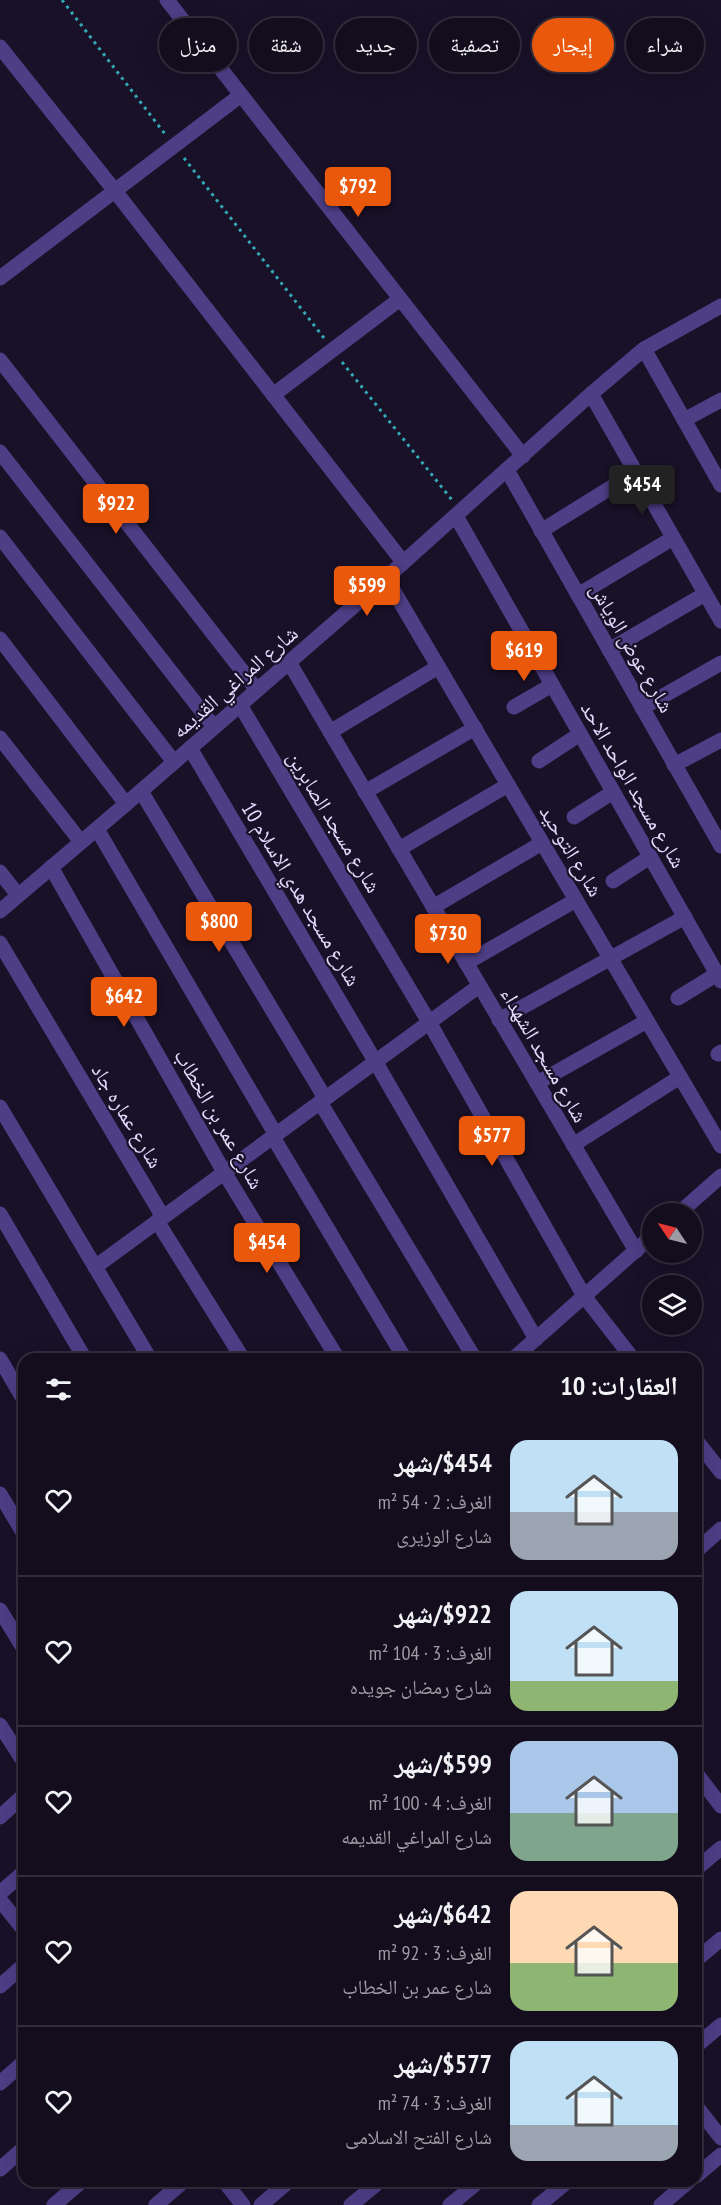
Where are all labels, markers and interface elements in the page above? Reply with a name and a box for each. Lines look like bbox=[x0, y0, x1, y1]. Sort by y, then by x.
chip: منزل bbox=[159, 18, 237, 72]
chip: شقة bbox=[249, 18, 323, 72]
chip: جديد bbox=[335, 18, 417, 72]
chip: تصفية bbox=[429, 18, 520, 72]
chip: إيجار bbox=[532, 18, 614, 72]
chip: شراء bbox=[626, 18, 704, 72]
pin: $792 bbox=[322, 167, 394, 218]
text: $792 bbox=[339, 173, 377, 199]
pin: $454 bbox=[606, 465, 678, 516]
text: $454 bbox=[623, 471, 661, 497]
pin: $922 bbox=[80, 484, 152, 535]
text: $922 bbox=[97, 490, 135, 516]
pin: $599 bbox=[331, 566, 403, 617]
text: $599 bbox=[348, 572, 386, 598]
street label: شارع عوض الوياش bbox=[584, 578, 680, 717]
street label: شارع المراغي القديمه bbox=[166, 619, 305, 746]
pin: $619 bbox=[488, 631, 560, 682]
text: $619 bbox=[505, 637, 543, 663]
street label: شارع مسجد الواحد الاحد bbox=[575, 697, 692, 873]
street label: شارع مسجد الصابرين bbox=[281, 746, 387, 898]
street label: شارع مسجد هدي الاسلام 10 bbox=[233, 797, 367, 993]
street label: شارع التوحيد bbox=[534, 800, 609, 901]
pin: $800 bbox=[183, 902, 255, 953]
text: $800 bbox=[200, 908, 238, 934]
pin: $730 bbox=[412, 914, 484, 965]
text: $730 bbox=[429, 920, 467, 946]
pin: $642 bbox=[88, 977, 160, 1028]
street label: شارع مسجد الشهداء bbox=[495, 982, 594, 1127]
text: $642 bbox=[105, 983, 143, 1009]
street label: شارع عمر بن الخطاب bbox=[168, 1044, 270, 1194]
street label: شارع عماره جاد bbox=[86, 1058, 169, 1173]
pin: $577 bbox=[456, 1116, 528, 1167]
text: $577 bbox=[473, 1122, 511, 1148]
north arrow bbox=[642, 1203, 702, 1263]
map controls bbox=[642, 1203, 702, 1335]
pin: $454 bbox=[231, 1223, 303, 1274]
text: $454 bbox=[248, 1229, 286, 1255]
button: layers bbox=[642, 1275, 702, 1335]
text: العقارات: 10 bbox=[560, 1369, 678, 1402]
icon: filters bbox=[42, 1373, 75, 1406]
text: $454/شهر bbox=[394, 1446, 492, 1479]
icon: home bbox=[558, 1464, 630, 1536]
icon: heart bbox=[42, 1484, 75, 1517]
text: الغرف: 2 · 54 m² bbox=[378, 1489, 492, 1515]
text: شارع الوزيرى bbox=[396, 1523, 492, 1549]
text: $922/شهر bbox=[394, 1597, 492, 1630]
icon: home bbox=[558, 1615, 630, 1687]
icon: heart bbox=[42, 1635, 75, 1668]
text: الغرف: 3 · 104 m² bbox=[369, 1640, 492, 1666]
text: شارع رمضان جويده bbox=[350, 1674, 492, 1700]
text: $599/شهر bbox=[394, 1747, 492, 1780]
icon: home bbox=[558, 1765, 630, 1837]
icon: heart bbox=[42, 1785, 75, 1818]
text: الغرف: 4 · 100 m² bbox=[369, 1790, 492, 1816]
text: شارع المراغي القديمه bbox=[341, 1824, 492, 1850]
text: $642/شهر bbox=[394, 1897, 492, 1930]
icon: home bbox=[558, 1915, 630, 1987]
icon: heart bbox=[42, 1935, 75, 1968]
text: الغرف: 3 · 92 m² bbox=[378, 1940, 492, 1966]
text: شارع عمر بن الخطاب bbox=[342, 1974, 492, 2000]
text: $577/شهر bbox=[394, 2047, 492, 2080]
icon: home bbox=[558, 2065, 630, 2137]
icon: heart bbox=[42, 2085, 75, 2118]
text: الغرف: 3 · 74 m² bbox=[378, 2090, 492, 2116]
text: شارع الفتح الاسلامى bbox=[345, 2124, 492, 2150]

